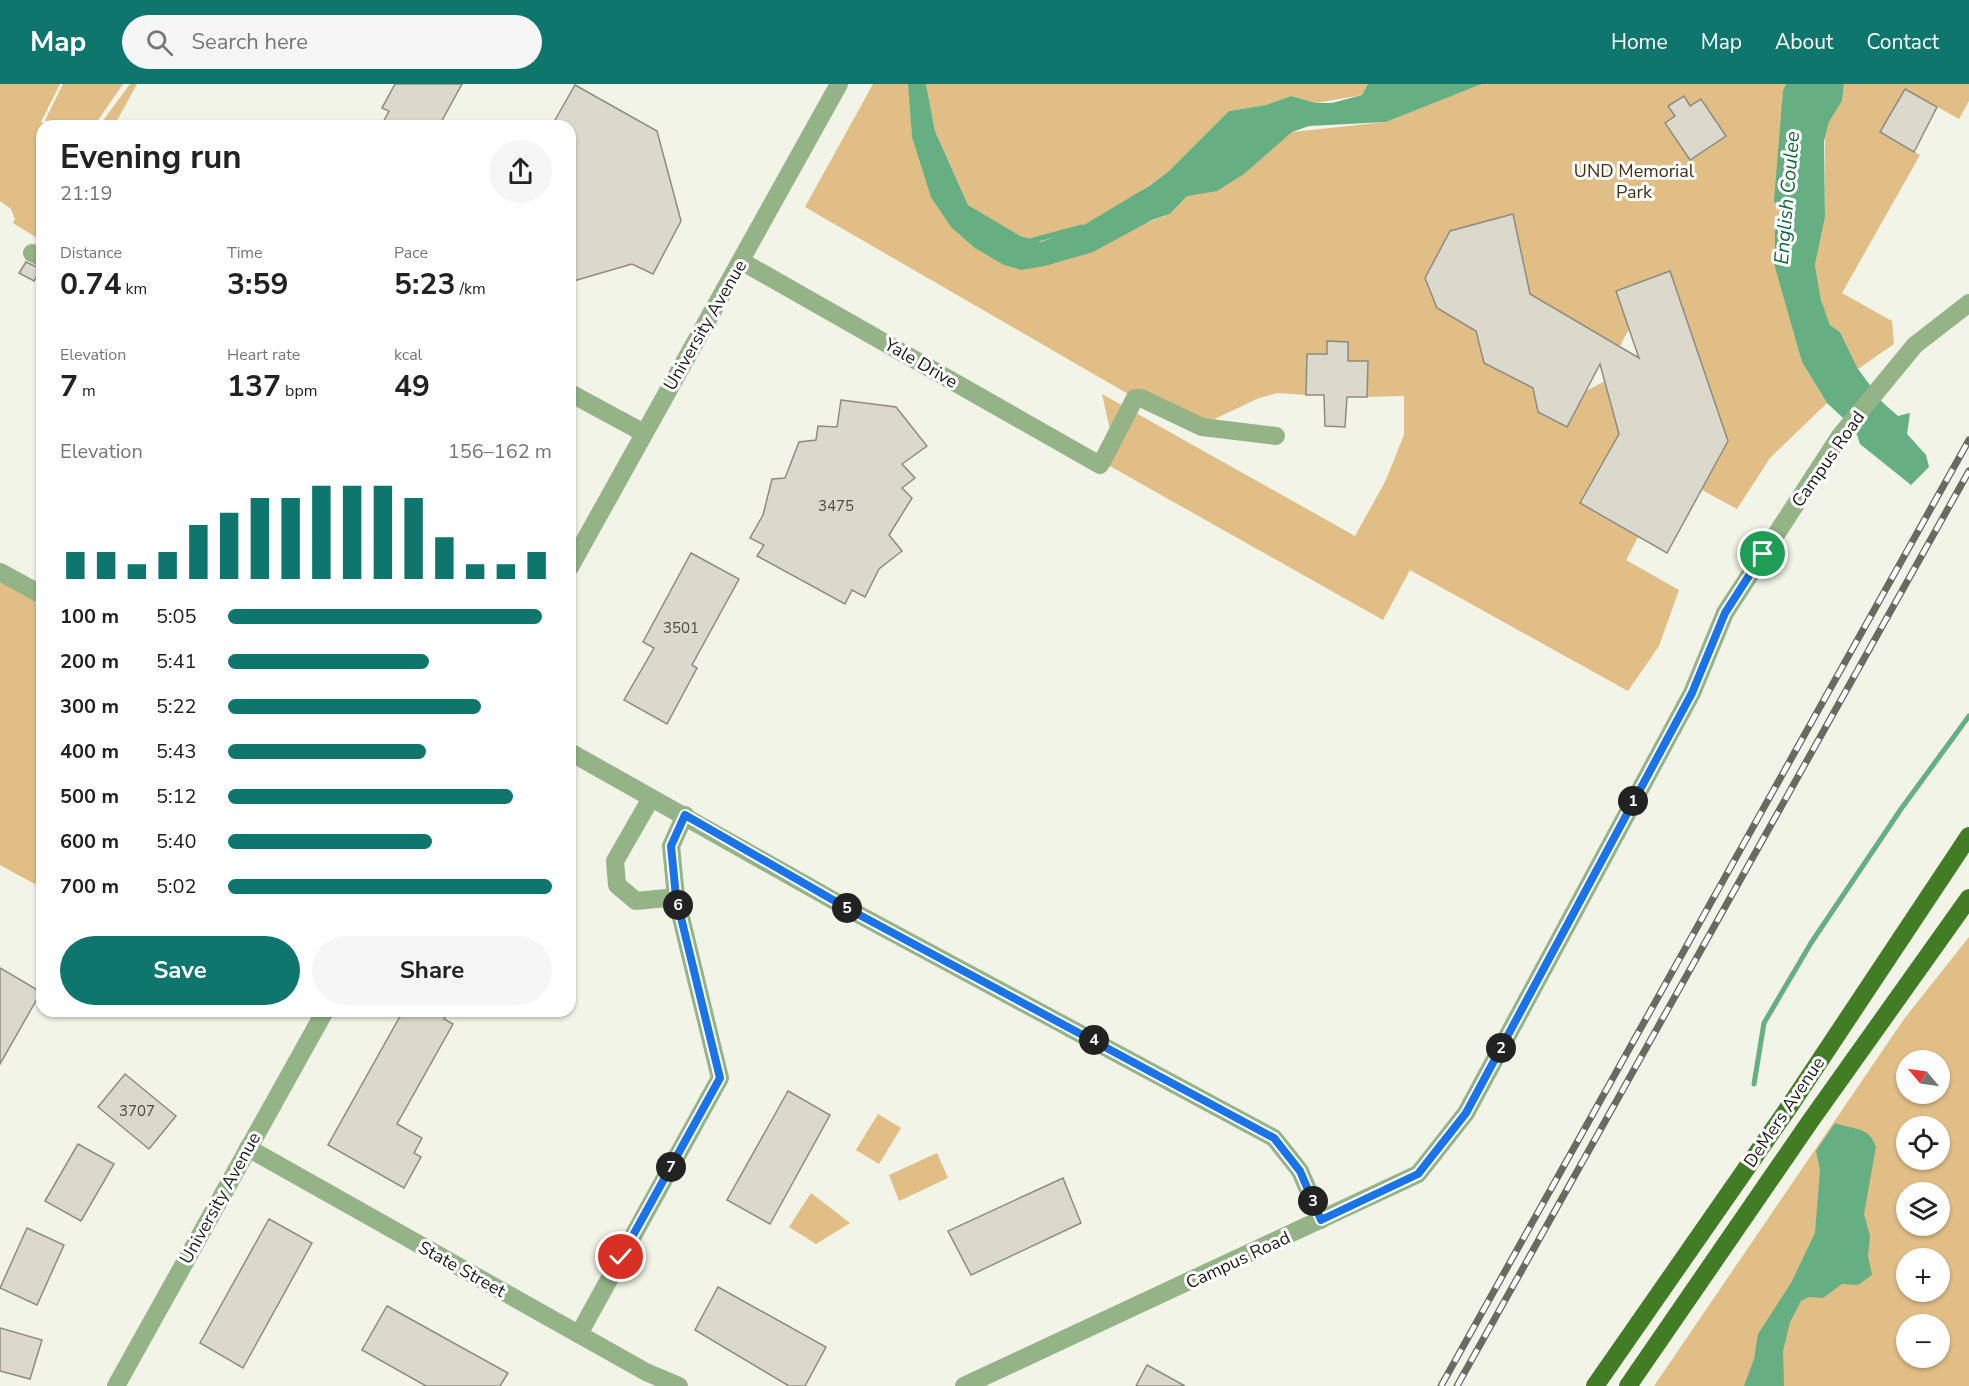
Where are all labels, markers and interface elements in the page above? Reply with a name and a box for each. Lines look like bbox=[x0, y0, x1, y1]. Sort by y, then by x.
search box bbox=[122, 15, 542, 69]
text: Map bbox=[30, 23, 86, 61]
icon: search bbox=[143, 26, 176, 59]
text: Search here bbox=[191, 27, 308, 57]
text: Home bbox=[1611, 28, 1668, 56]
text: Map bbox=[1701, 28, 1742, 56]
text: About bbox=[1775, 28, 1833, 56]
text: Contact bbox=[1866, 28, 1939, 56]
water label: English Coulee bbox=[1768, 130, 1806, 266]
text: Evening run bbox=[60, 135, 242, 180]
button: share bbox=[489, 140, 552, 203]
park label: UND Memorial Park bbox=[1574, 159, 1695, 204]
text: 21:19 bbox=[60, 180, 113, 207]
text: Distance bbox=[60, 242, 122, 264]
text: Time bbox=[227, 242, 263, 264]
text: Pace bbox=[394, 242, 428, 264]
street label: University Avenue bbox=[658, 255, 752, 395]
text: 0.74 bbox=[60, 264, 121, 305]
text: 3:59 bbox=[227, 264, 288, 305]
text: 5:23 bbox=[394, 264, 455, 305]
text: km bbox=[121, 278, 147, 300]
text: /km bbox=[455, 278, 486, 300]
street label: Yale Drive bbox=[879, 332, 962, 394]
text: Elevation bbox=[60, 344, 126, 366]
text: Heart rate bbox=[227, 344, 300, 366]
text: kcal bbox=[394, 344, 422, 366]
text: 7 bbox=[60, 366, 78, 407]
text: 137 bbox=[227, 366, 281, 407]
text: 49 bbox=[394, 366, 430, 407]
text: m bbox=[78, 380, 96, 402]
text: bpm bbox=[281, 380, 317, 402]
street label: Campus Road bbox=[1786, 406, 1870, 512]
text: Elevation bbox=[60, 438, 143, 465]
text: 156–162 m bbox=[448, 438, 552, 465]
house number: 3475 bbox=[818, 496, 854, 516]
pin bbox=[1737, 528, 1788, 579]
icon: arrive bbox=[1746, 537, 1779, 570]
text: 100 m bbox=[60, 603, 119, 630]
text: 5:05 bbox=[156, 603, 197, 630]
house number: 3501 bbox=[663, 618, 699, 638]
text: 200 m bbox=[60, 648, 119, 675]
text: 5:41 bbox=[156, 648, 197, 675]
text: 300 m bbox=[60, 693, 119, 720]
text: 5:22 bbox=[156, 693, 197, 720]
text: 400 m bbox=[60, 738, 119, 765]
text: 5:43 bbox=[156, 738, 197, 765]
text: 500 m bbox=[60, 783, 119, 810]
text: 5:12 bbox=[156, 783, 197, 810]
pin: 1 bbox=[1618, 786, 1648, 816]
text: 1 bbox=[1628, 790, 1638, 812]
text: 600 m bbox=[60, 828, 119, 855]
text: 5:40 bbox=[156, 828, 197, 855]
text: 700 m bbox=[60, 873, 119, 900]
text: 5:02 bbox=[156, 873, 197, 900]
pin: 6 bbox=[663, 890, 693, 920]
pin: 5 bbox=[832, 893, 862, 923]
text: 6 bbox=[673, 894, 683, 916]
text: 5 bbox=[842, 897, 852, 919]
button: Save bbox=[60, 936, 300, 1005]
button: Share bbox=[312, 936, 552, 1005]
pin: 4 bbox=[1079, 1025, 1109, 1055]
text: 4 bbox=[1089, 1029, 1099, 1051]
pin: 2 bbox=[1486, 1033, 1516, 1063]
text: 2 bbox=[1496, 1037, 1506, 1059]
north arrow bbox=[1896, 1050, 1950, 1104]
map controls bbox=[1896, 1050, 1950, 1368]
street label: DeMers Avenue bbox=[1738, 1052, 1830, 1172]
house number: 3707 bbox=[119, 1101, 155, 1121]
button: locate bbox=[1896, 1116, 1950, 1170]
street label: University Avenue bbox=[174, 1128, 266, 1268]
pin: 7 bbox=[656, 1152, 686, 1182]
text: 7 bbox=[666, 1156, 676, 1178]
button: layers bbox=[1896, 1182, 1950, 1236]
pin: 3 bbox=[1298, 1186, 1328, 1216]
text: 3 bbox=[1308, 1190, 1318, 1212]
street label: Campus Road bbox=[1182, 1225, 1294, 1295]
pin bbox=[595, 1231, 646, 1282]
street label: State Street bbox=[414, 1235, 511, 1303]
icon: check bbox=[604, 1240, 637, 1273]
button: + bbox=[1896, 1248, 1950, 1302]
button: − bbox=[1896, 1314, 1950, 1368]

